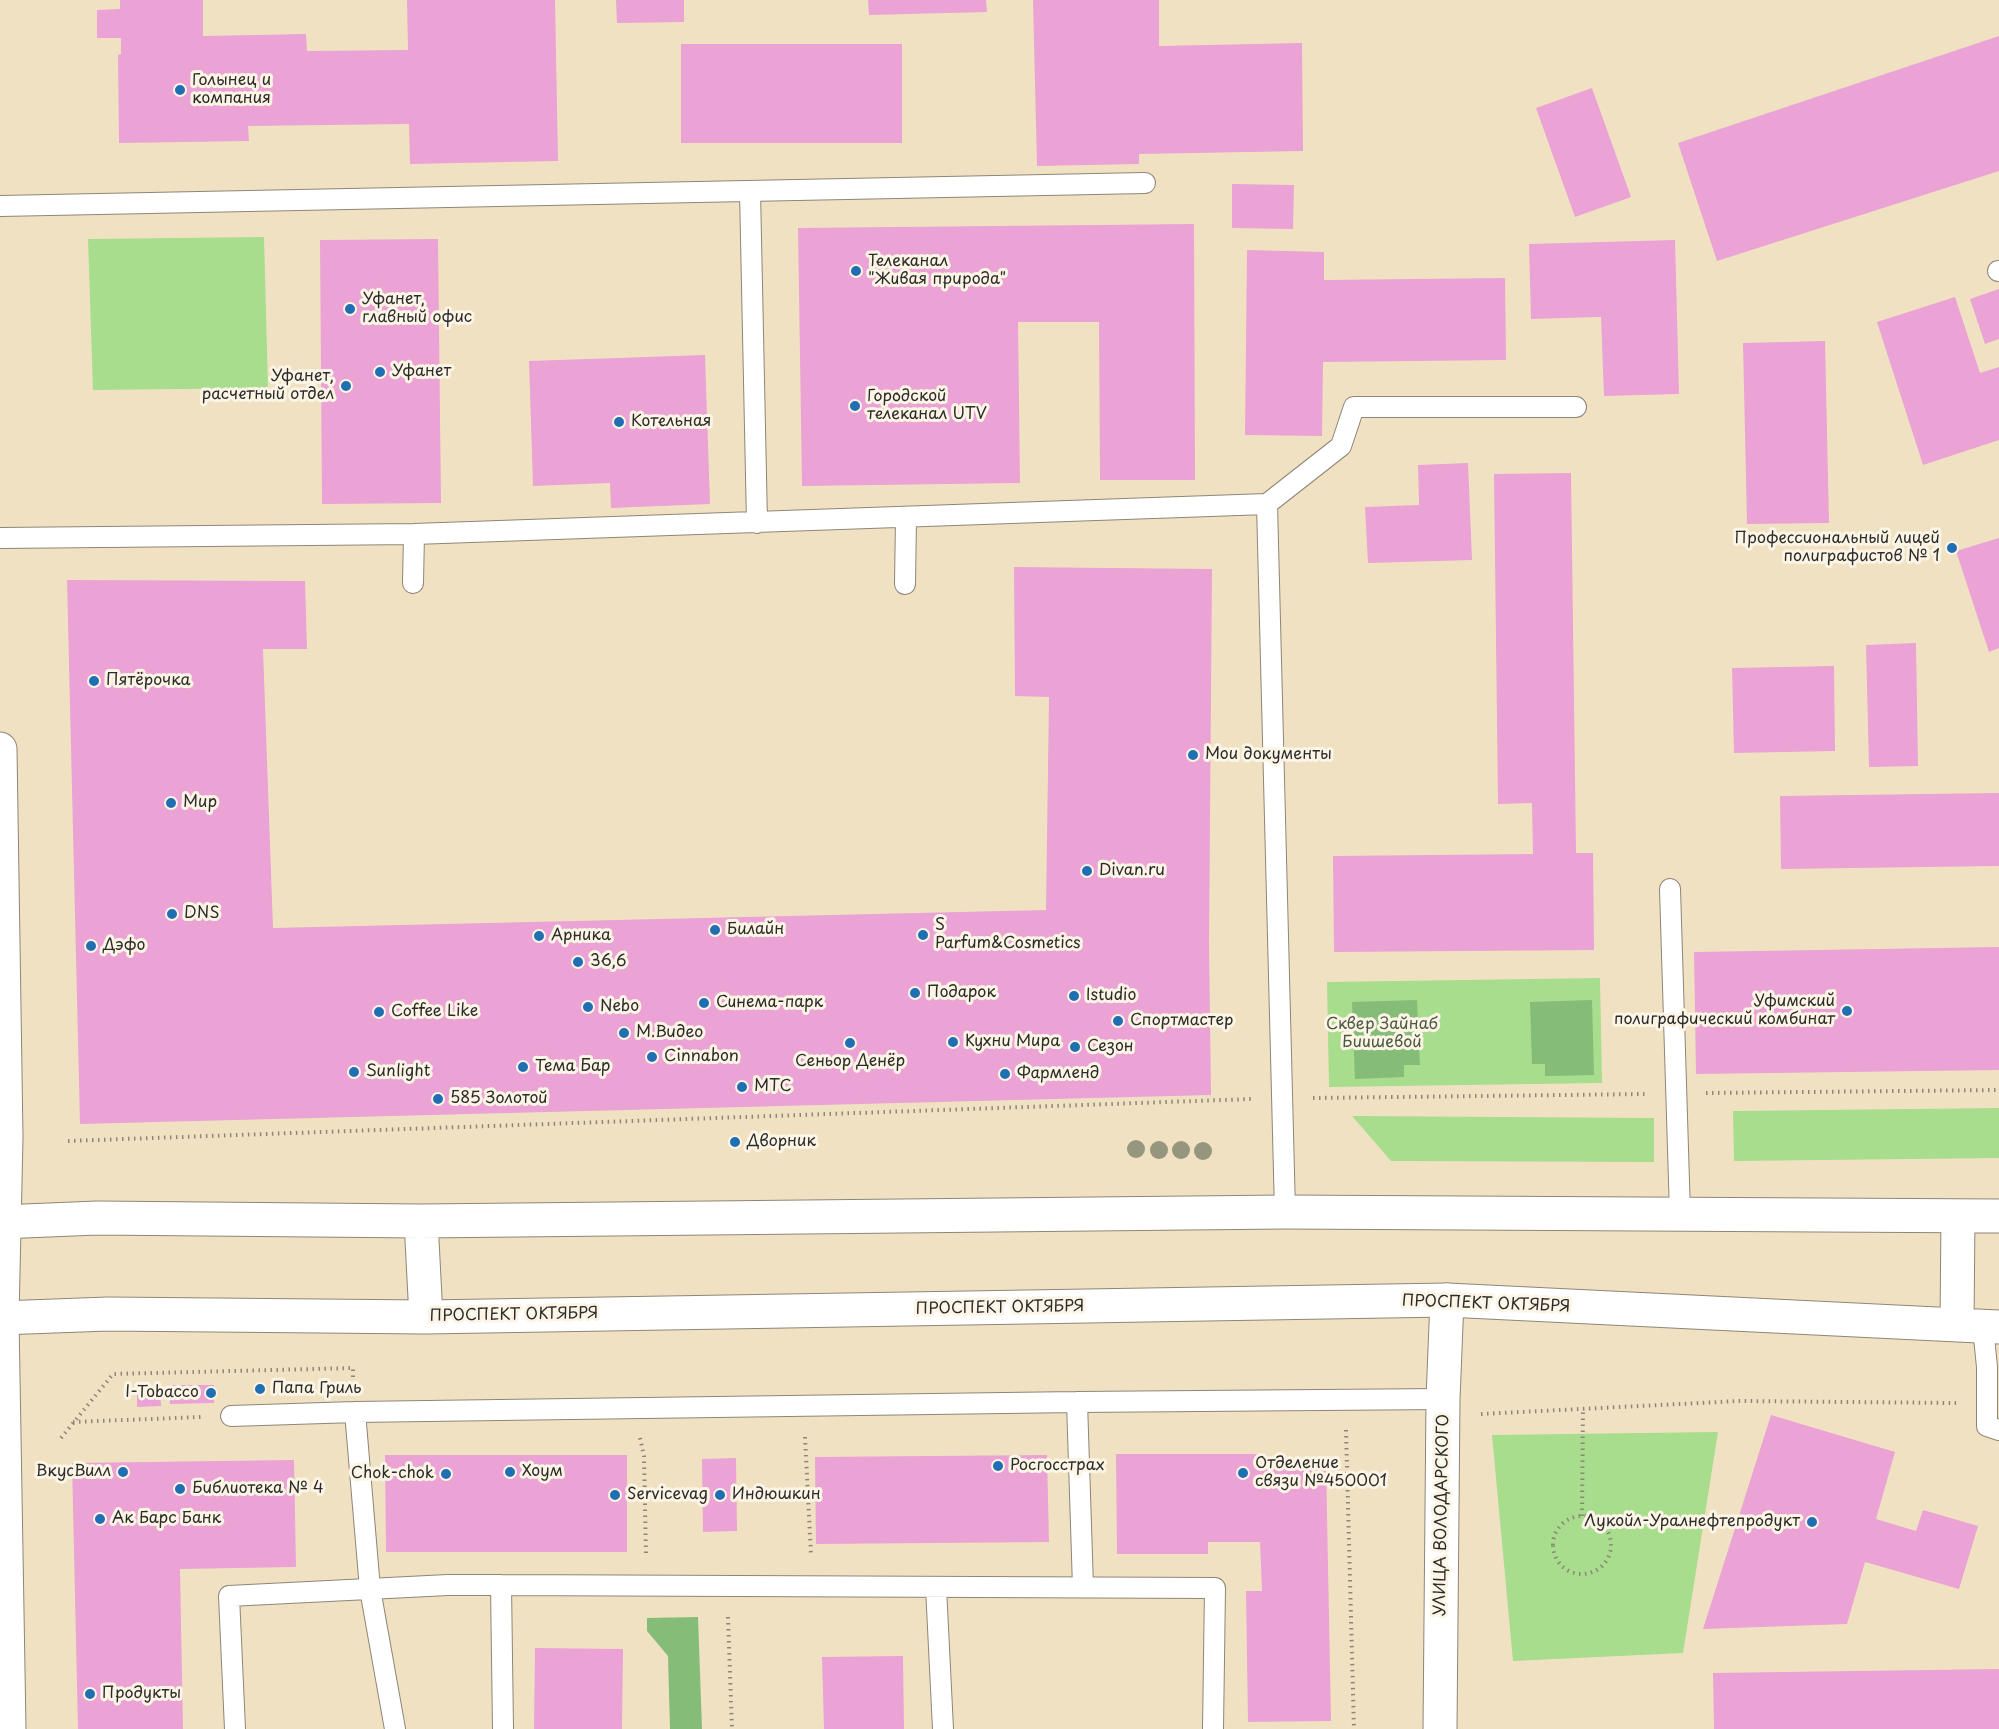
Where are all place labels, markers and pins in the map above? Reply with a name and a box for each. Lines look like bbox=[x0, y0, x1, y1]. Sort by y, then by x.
place label: Голынец и компания bbox=[192, 71, 271, 109]
marker: Голынец и компания bbox=[173, 83, 187, 97]
place label: Телеканал "Живая природа" bbox=[868, 252, 1006, 290]
marker: Телеканал "Живая природа" bbox=[849, 264, 863, 278]
place label: Уфанет, главный офис bbox=[362, 290, 472, 328]
marker: Уфанет, главный офис bbox=[343, 302, 357, 316]
place label: Уфанет bbox=[392, 362, 451, 382]
marker: Уфанет bbox=[373, 365, 387, 379]
place label: Уфанет, расчетный отдел bbox=[202, 367, 334, 405]
marker: Уфанет, расчетный отдел bbox=[339, 379, 353, 393]
place label: Городской телеканал UTV bbox=[867, 387, 987, 425]
marker: Городской телеканал UTV bbox=[848, 399, 862, 413]
place label: Котельная bbox=[631, 412, 712, 432]
marker: Котельная bbox=[612, 415, 626, 429]
place label: Профессиональный лицей полиграфистов № 1 bbox=[1735, 529, 1940, 567]
marker: Профессиональный лицей полиграфистов № 1 bbox=[1945, 541, 1959, 555]
place label: Пятёрочка bbox=[106, 671, 191, 691]
marker: Пятёрочка bbox=[87, 674, 101, 688]
place label: Мои документы bbox=[1205, 745, 1332, 765]
marker: Мои документы bbox=[1186, 748, 1200, 762]
place label: Мир bbox=[183, 793, 217, 813]
marker: Мир bbox=[164, 796, 178, 810]
place label: Divan.ru bbox=[1099, 861, 1165, 881]
marker: Divan.ru bbox=[1080, 864, 1094, 878]
place label: DNS bbox=[184, 904, 219, 924]
marker: DNS bbox=[165, 907, 179, 921]
place label: S Parfum&Cosmetics bbox=[935, 916, 1081, 954]
place label: Билайн bbox=[727, 920, 784, 940]
marker: Билайн bbox=[708, 923, 722, 937]
place label: Арника bbox=[551, 926, 611, 946]
marker: S Parfum&Cosmetics bbox=[916, 928, 930, 942]
marker: Арника bbox=[532, 929, 546, 943]
place label: Дэфо bbox=[103, 936, 145, 956]
marker: Дэфо bbox=[84, 939, 98, 953]
place label: 36,6 bbox=[590, 952, 627, 972]
marker: 36,6 bbox=[571, 955, 585, 969]
place label: Подарок bbox=[927, 983, 996, 1003]
marker: Подарок bbox=[908, 986, 922, 1000]
place label: Istudio bbox=[1086, 986, 1136, 1006]
marker: Istudio bbox=[1067, 989, 1081, 1003]
place label: Уфимский полиграфический комбинат bbox=[1614, 992, 1835, 1030]
place label: Синема-парк bbox=[716, 993, 823, 1013]
marker: Синема-парк bbox=[697, 996, 711, 1010]
place label: Nebo bbox=[600, 997, 639, 1017]
marker: Nebo bbox=[581, 1000, 595, 1014]
place label: Coffee Like bbox=[391, 1002, 478, 1022]
marker: Уфимский полиграфический комбинат bbox=[1840, 1004, 1854, 1018]
marker: Coffee Like bbox=[372, 1005, 386, 1019]
place label: Спортмастер bbox=[1130, 1011, 1233, 1031]
marker: Спортмастер bbox=[1111, 1014, 1125, 1028]
place label: М.Видео bbox=[636, 1023, 703, 1043]
marker: М.Видео bbox=[617, 1026, 631, 1040]
place label: Кухни Мира bbox=[965, 1032, 1060, 1052]
marker: Кухни Мира bbox=[946, 1035, 960, 1049]
marker: Сеньор Денёр bbox=[843, 1036, 857, 1050]
place label: Сезон bbox=[1087, 1037, 1133, 1057]
marker: Сезон bbox=[1068, 1040, 1082, 1054]
place label: Cinnabon bbox=[664, 1047, 739, 1067]
marker: Cinnabon bbox=[645, 1050, 659, 1064]
place label: Сеньор Денёр bbox=[795, 1052, 905, 1072]
place label: Тема Бар bbox=[535, 1057, 610, 1077]
marker: Тема Бар bbox=[516, 1060, 530, 1074]
place label: Sunlight bbox=[366, 1062, 430, 1082]
place label: Фармленд bbox=[1017, 1064, 1099, 1084]
marker: Sunlight bbox=[347, 1065, 361, 1079]
marker: Фармленд bbox=[998, 1067, 1012, 1081]
place label: МТС bbox=[754, 1077, 792, 1097]
marker: МТС bbox=[735, 1080, 749, 1094]
place label: 585 Золотой bbox=[450, 1089, 548, 1109]
marker: 585 Золотой bbox=[431, 1092, 445, 1106]
place label: Дворник bbox=[747, 1132, 816, 1152]
marker: Дворник bbox=[728, 1135, 742, 1149]
place label: Папа Гриль bbox=[272, 1379, 361, 1399]
marker: Папа Гриль bbox=[253, 1382, 267, 1396]
place label: I-Tobacco bbox=[125, 1383, 199, 1403]
marker: I-Tobacco bbox=[204, 1386, 218, 1400]
place label: Отделение связи №450001 bbox=[1255, 1454, 1387, 1492]
place label: Росгосстрах bbox=[1010, 1456, 1105, 1476]
marker: Росгосстрах bbox=[991, 1459, 1005, 1473]
place label: ВкусВилл bbox=[36, 1462, 111, 1482]
place label: Хоум bbox=[522, 1462, 563, 1482]
place label: Chok-chok bbox=[351, 1464, 434, 1484]
marker: ВкусВилл bbox=[116, 1465, 130, 1479]
marker: Хоум bbox=[503, 1465, 517, 1479]
marker: Отделение связи №450001 bbox=[1236, 1466, 1250, 1480]
marker: Chok-chok bbox=[439, 1467, 453, 1481]
place label: Библиотека № 4 bbox=[192, 1479, 324, 1499]
marker: Библиотека № 4 bbox=[173, 1482, 187, 1496]
place label: Servicevag bbox=[627, 1485, 708, 1505]
place label: Индюшкин bbox=[732, 1485, 821, 1505]
marker: Servicevag bbox=[608, 1488, 622, 1502]
marker: Индюшкин bbox=[713, 1488, 727, 1502]
place label: Ак Барс Банк bbox=[112, 1509, 221, 1529]
marker: Ак Барс Банк bbox=[93, 1512, 107, 1526]
place label: Лукойл-Уралнефтепродукт bbox=[1584, 1512, 1800, 1532]
marker: Лукойл-Уралнефтепродукт bbox=[1805, 1515, 1819, 1529]
place label: Продукты bbox=[102, 1684, 181, 1704]
marker: Продукты bbox=[83, 1687, 97, 1701]

